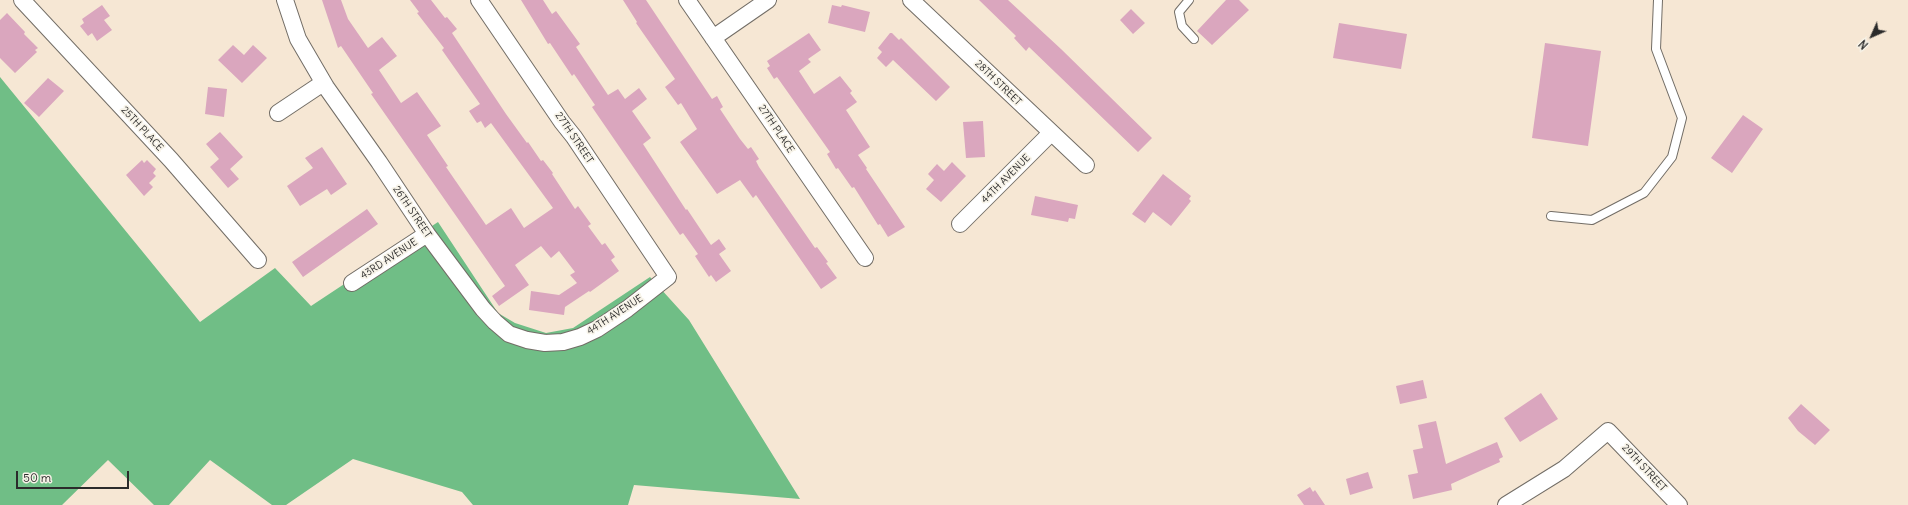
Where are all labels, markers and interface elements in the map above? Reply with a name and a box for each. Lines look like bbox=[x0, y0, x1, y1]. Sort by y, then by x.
north arrow bbox=[1852, 16, 1892, 56]
text: N bbox=[1856, 37, 1871, 52]
street label: 28TH STREET bbox=[972, 58, 1024, 108]
street label: 27TH PLACE bbox=[756, 103, 796, 155]
street label: 25TH PLACE bbox=[118, 104, 166, 154]
street label: 27TH STREET bbox=[552, 110, 596, 166]
street label: 44TH AVENUE bbox=[979, 152, 1033, 206]
street label: 26TH STREET bbox=[390, 184, 434, 240]
street label: 43RD AVENUE bbox=[358, 236, 420, 282]
street label: 44TH AVENUE bbox=[585, 293, 645, 337]
street label: 29TH STREET bbox=[1619, 442, 1669, 494]
scale bar bbox=[18, 463, 131, 489]
text: 50 m bbox=[23, 470, 51, 485]

